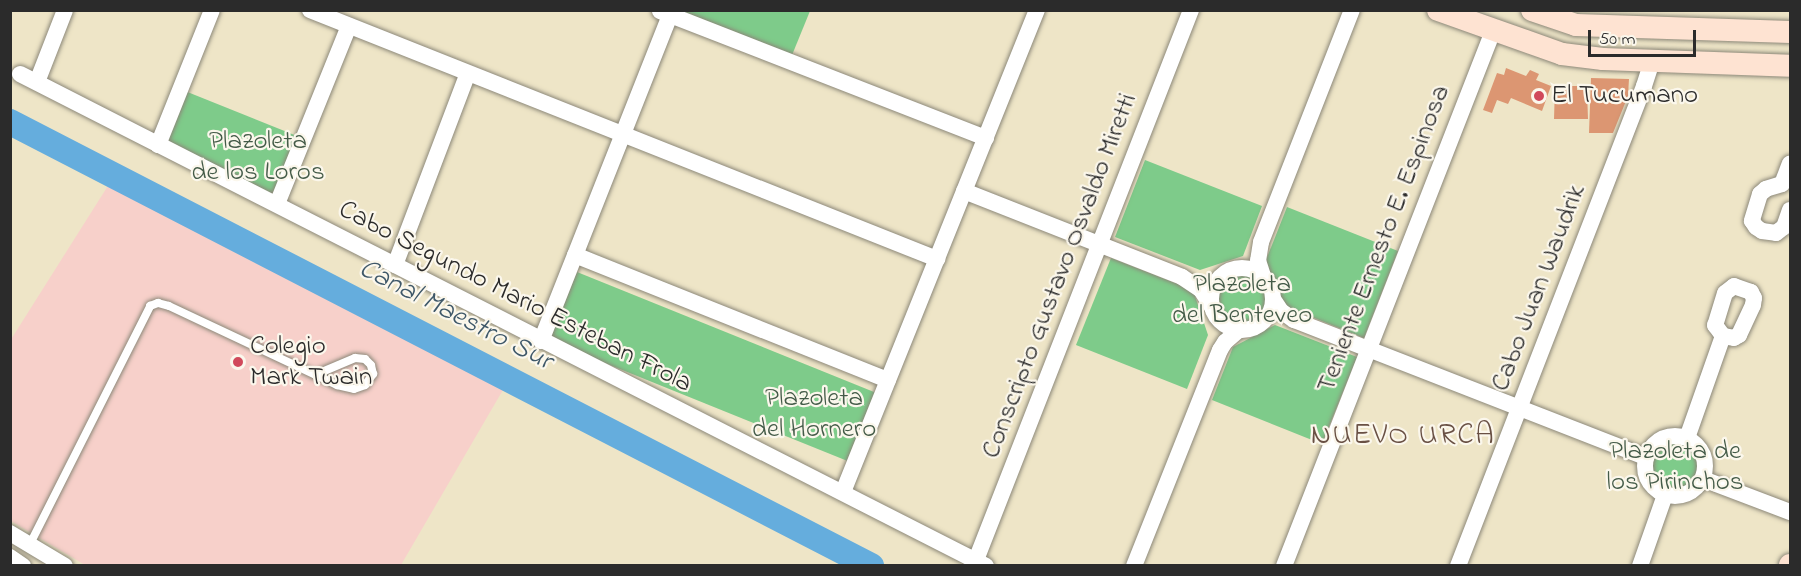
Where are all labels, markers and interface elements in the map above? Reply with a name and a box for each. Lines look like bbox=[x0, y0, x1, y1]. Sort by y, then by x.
scale bar bbox=[1591, 18, 1699, 56]
text: 50 m bbox=[1599, 27, 1636, 53]
place label: El Tucumano bbox=[1551, 80, 1698, 112]
street label: Teniente Ernesto E. Espinosa bbox=[1310, 81, 1458, 397]
street label: Conscripto Gustavo Osvaldo Miretti bbox=[975, 89, 1145, 463]
marker: El Tucumano bbox=[1532, 89, 1546, 103]
park label: Plazoleta de los Loros bbox=[191, 125, 325, 188]
street label: Cabo Juan Waudrik bbox=[1485, 180, 1593, 396]
street label: Cabo Segundo Mario Esteban Frola bbox=[333, 194, 697, 400]
water label: Canal Maestro Sur bbox=[353, 253, 557, 379]
park label: Plazoleta del Benteveo bbox=[1172, 268, 1312, 331]
place label: Colegio Mark Twain bbox=[250, 330, 372, 393]
marker: Colegio Mark Twain bbox=[231, 355, 245, 369]
park label: Plazoleta del Hornero bbox=[752, 382, 876, 445]
district label: NUEVO URCA bbox=[1311, 418, 1495, 454]
park label: Plazoleta de los Pirinchos bbox=[1606, 435, 1744, 498]

